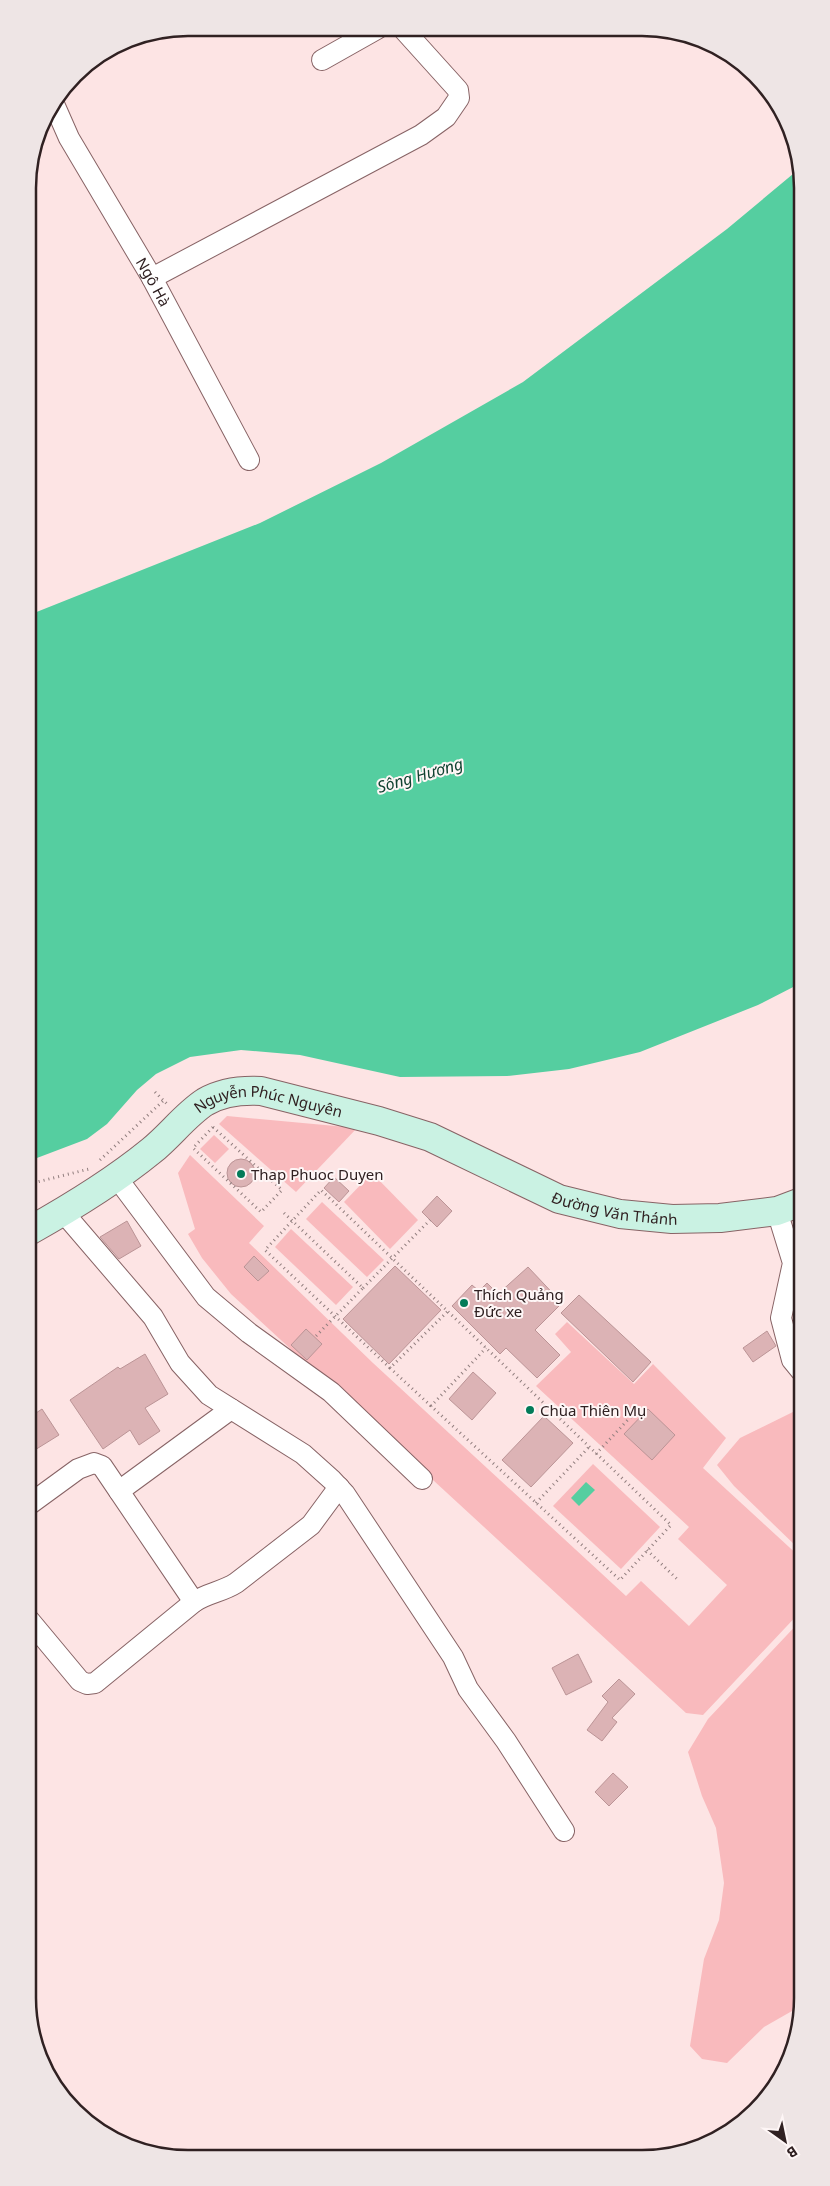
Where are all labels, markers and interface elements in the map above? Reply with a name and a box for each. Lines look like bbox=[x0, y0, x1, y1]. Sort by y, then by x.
street label: Ngô Hà bbox=[132, 254, 175, 310]
water label: Sông Hương bbox=[375, 752, 465, 798]
text: Nguyễn Phúc Nguyên bbox=[190, 1081, 345, 1121]
street label: Nguyễn Phúc Nguyên bbox=[192, 1104, 346, 1124]
place label: Thap Phuoc Duyen bbox=[251, 1164, 384, 1184]
marker: Thap Phuoc Duyen bbox=[235, 1168, 247, 1180]
street label: Đường Văn Thánh bbox=[548, 1187, 678, 1229]
place label: Thích Quảng Đức xe bbox=[474, 1284, 564, 1321]
marker: Thích Quảng Đức xe bbox=[458, 1297, 470, 1309]
place label: Chùa Thiên Mụ bbox=[540, 1400, 646, 1420]
marker: Chùa Thiên Mụ bbox=[524, 1404, 536, 1416]
north arrow bbox=[760, 2116, 810, 2166]
text: B bbox=[783, 2142, 801, 2163]

